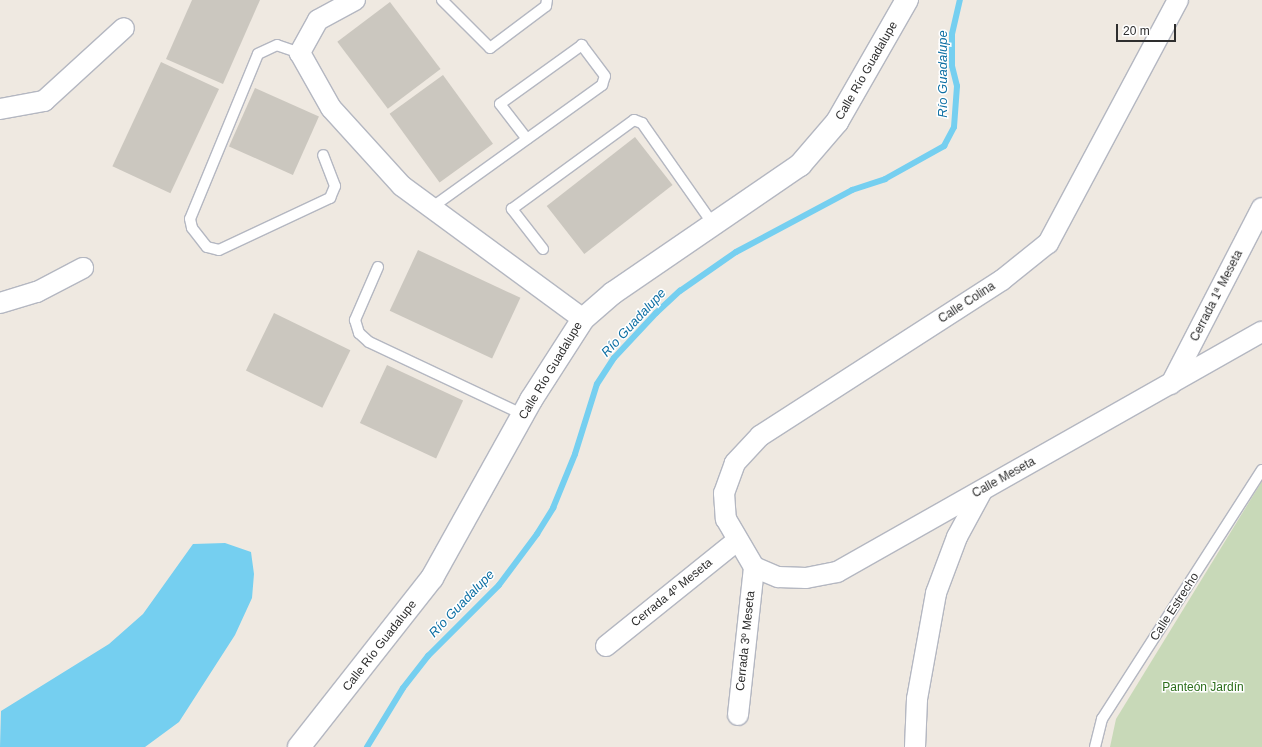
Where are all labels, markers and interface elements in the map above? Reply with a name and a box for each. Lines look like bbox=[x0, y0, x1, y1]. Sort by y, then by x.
scale bar bbox=[1118, 16, 1178, 42]
street label: Calle Río Guadalupe bbox=[833, 19, 901, 123]
text: 20 m bbox=[1123, 24, 1150, 38]
water label: Río Guadalupe bbox=[935, 30, 951, 118]
street label: Cerrada 1ª Meseta bbox=[1188, 248, 1246, 344]
street label: Calle Colina bbox=[936, 279, 998, 327]
water label: Río Guadalupe bbox=[598, 286, 670, 360]
street label: Calle Río Guadalupe bbox=[516, 320, 586, 422]
street label: Calle Meseta bbox=[970, 455, 1038, 501]
street label: Cerrada 4º Meseta bbox=[628, 556, 716, 630]
water label: Río Guadalupe bbox=[426, 567, 498, 641]
street label: Calle Estrecho bbox=[1148, 570, 1202, 644]
street label: Cerrada 3º Meseta bbox=[734, 590, 758, 692]
street label: Calle Río Guadalupe bbox=[340, 598, 420, 694]
park label: Panteón Jardín bbox=[1162, 681, 1244, 695]

